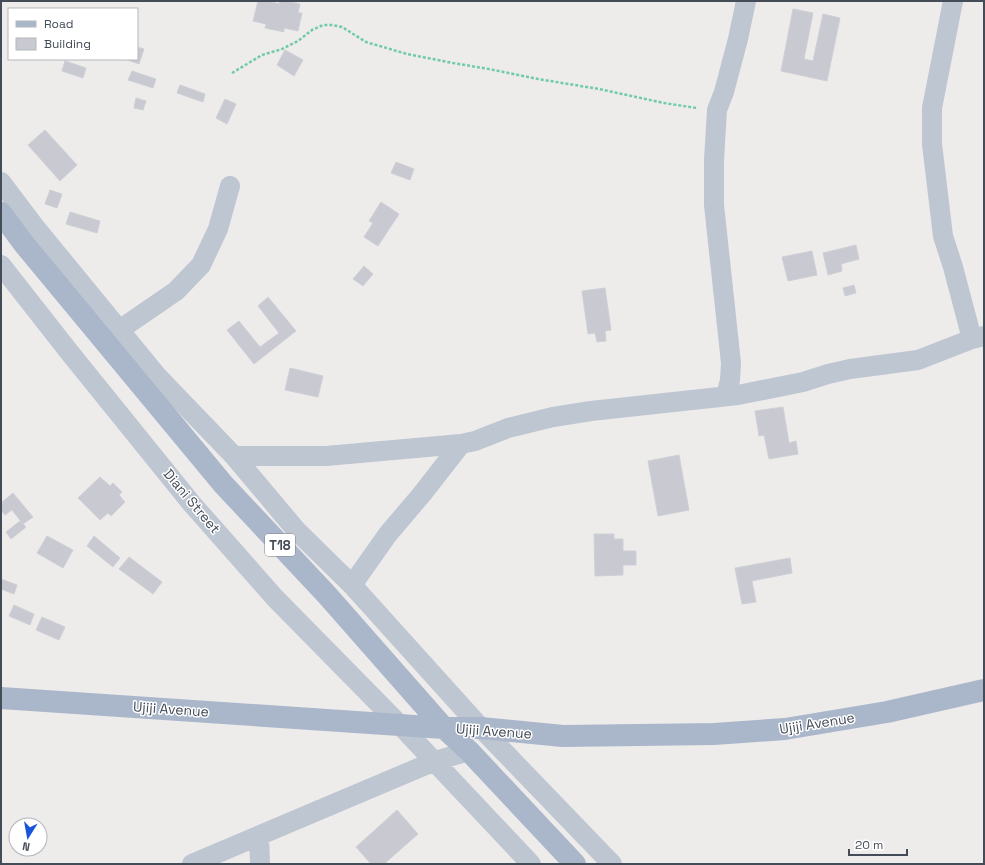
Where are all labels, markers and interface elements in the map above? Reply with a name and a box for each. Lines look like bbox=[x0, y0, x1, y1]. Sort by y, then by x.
legend bbox=[8, 8, 138, 60]
text: Road bbox=[44, 16, 73, 32]
text: Building bbox=[44, 36, 91, 52]
street label: Diani Street bbox=[160, 465, 224, 537]
road number: T18 bbox=[265, 534, 295, 556]
street label: Ujiji Avenue bbox=[132, 697, 210, 721]
street label: Ujiji Avenue bbox=[778, 708, 856, 738]
street label: Ujiji Avenue bbox=[455, 719, 533, 743]
north arrow bbox=[8, 817, 48, 857]
scale bar bbox=[849, 831, 907, 857]
text: 20 m bbox=[855, 837, 883, 853]
text: N bbox=[21, 839, 31, 854]

